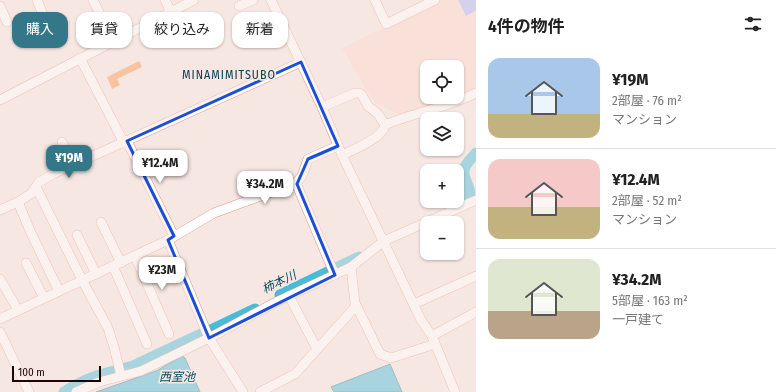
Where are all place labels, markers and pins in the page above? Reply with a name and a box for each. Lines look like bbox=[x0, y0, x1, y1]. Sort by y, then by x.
pin: ¥19M bbox=[45, 145, 93, 179]
pin: ¥12.4M bbox=[127, 150, 193, 184]
pin: ¥34.2M bbox=[232, 171, 298, 205]
pin: ¥23M bbox=[138, 257, 186, 291]

